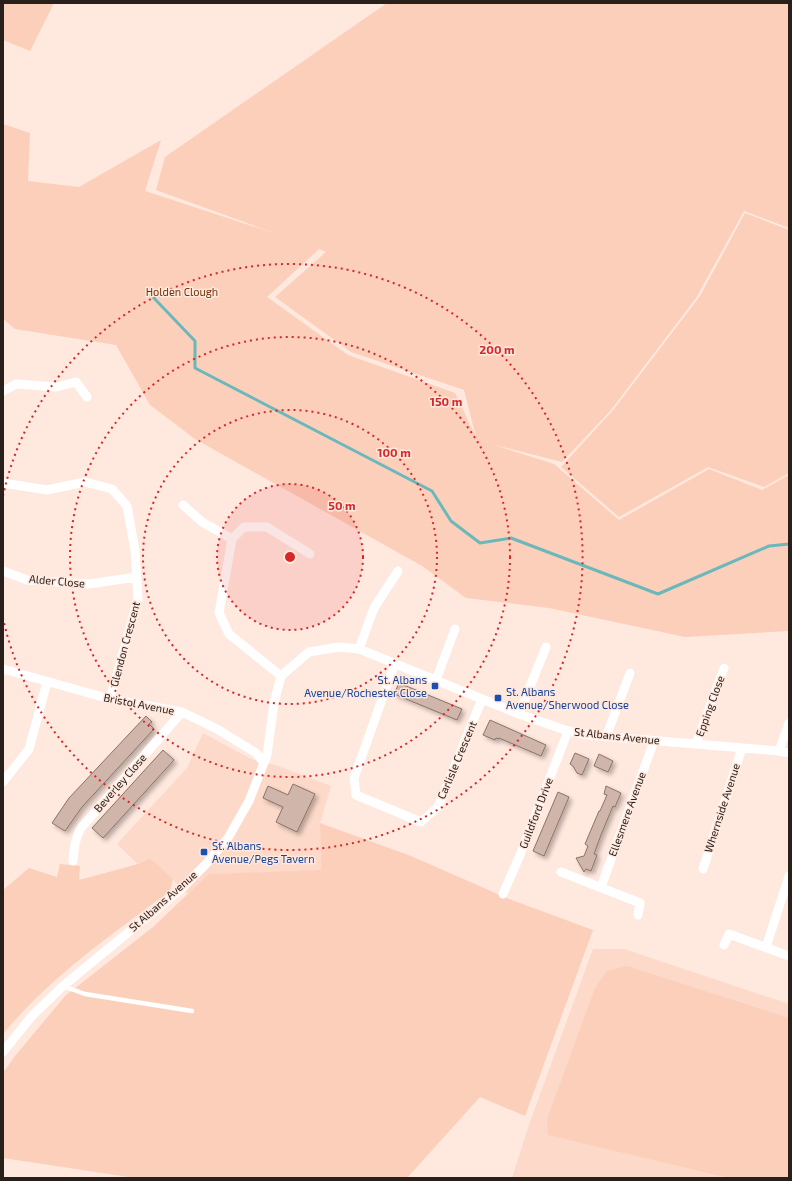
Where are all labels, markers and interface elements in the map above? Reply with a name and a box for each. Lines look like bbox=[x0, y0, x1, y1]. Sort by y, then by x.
park label: Holden Clough bbox=[146, 285, 218, 298]
text: 200 m bbox=[479, 342, 515, 356]
text: 150 m bbox=[430, 394, 462, 408]
text: 100 m bbox=[377, 445, 411, 459]
text: 50 m bbox=[328, 498, 356, 512]
centre of rings bbox=[283, 550, 297, 564]
street label: Alder Close bbox=[28, 572, 86, 589]
street label: Glendon Crescent bbox=[107, 600, 142, 688]
place label: St. Albans Avenue/Rochester Close bbox=[304, 673, 427, 699]
street label: Epping Close bbox=[692, 673, 727, 738]
marker: St. Albans Avenue/Rochester Close bbox=[430, 681, 440, 691]
place label: St. Albans Avenue/Sherwood Close bbox=[506, 685, 629, 711]
street label: Bristol Avenue bbox=[103, 690, 176, 717]
marker: St. Albans Avenue/Sherwood Close bbox=[493, 693, 503, 703]
street label: Carlisle Crescent bbox=[434, 719, 479, 801]
street label: St Albans Avenue bbox=[574, 725, 661, 746]
street label: Beverley Close bbox=[91, 751, 149, 815]
street label: Whernside Avenue bbox=[701, 761, 742, 854]
street label: Ellesmere Avenue bbox=[605, 770, 648, 858]
street label: Guildford Drive bbox=[516, 775, 555, 850]
place label: St. Albans Avenue/Pegs Tavern bbox=[212, 839, 315, 865]
marker: St. Albans Avenue/Pegs Tavern bbox=[199, 847, 209, 857]
street label: St Albans Avenue bbox=[126, 867, 199, 934]

